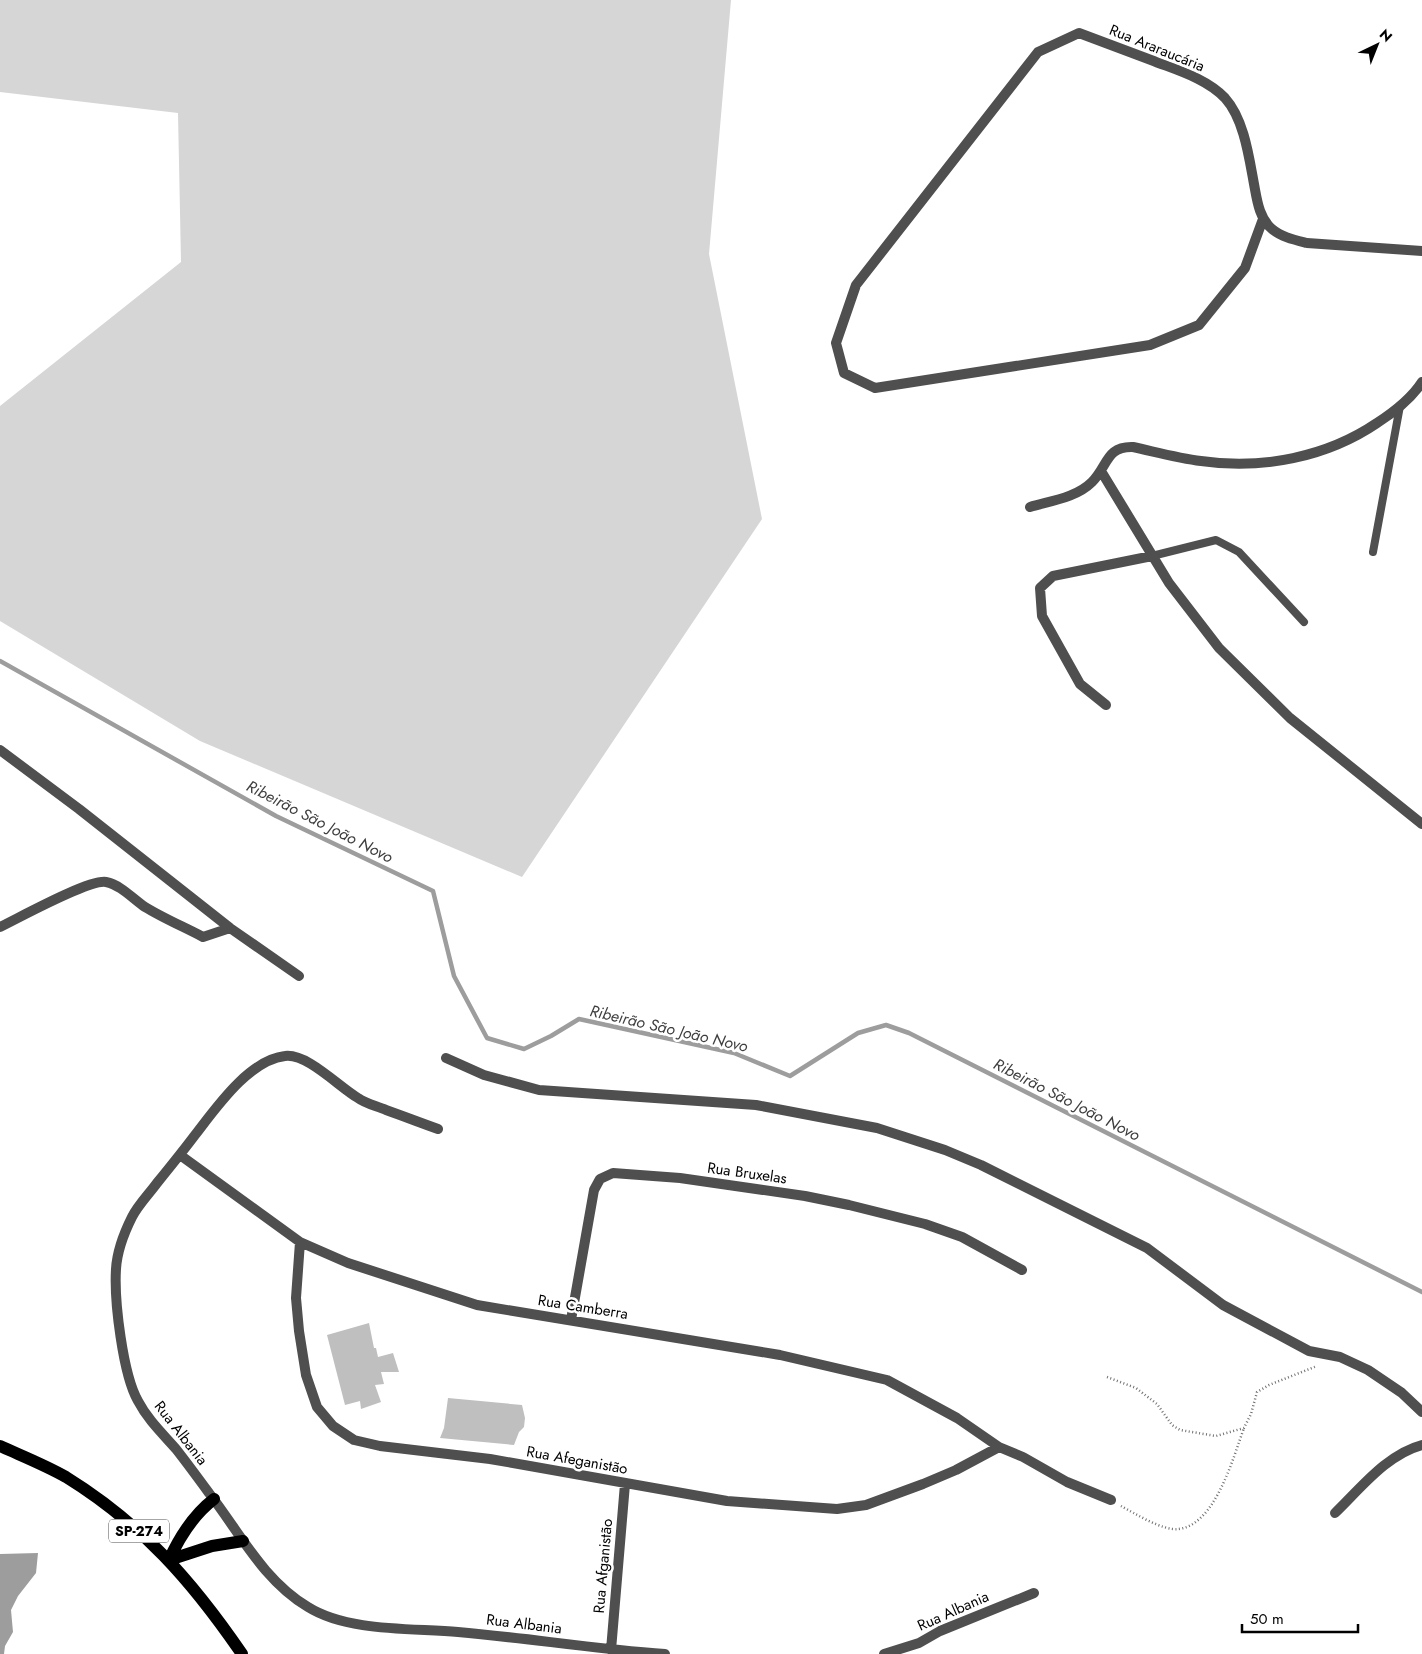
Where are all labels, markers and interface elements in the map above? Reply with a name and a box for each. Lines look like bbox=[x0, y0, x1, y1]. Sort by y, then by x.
street label: Rua Araraucária bbox=[1106, 19, 1208, 77]
north arrow bbox=[1352, 20, 1402, 70]
text: N bbox=[1375, 24, 1397, 47]
water label: Ribeirão São João Novo bbox=[243, 775, 397, 869]
water label: Ribeirão São João Novo bbox=[588, 999, 751, 1058]
water label: Ribeirão São João Novo bbox=[990, 1053, 1144, 1147]
street label: Rua Bruxelas bbox=[706, 1157, 788, 1189]
street label: Rua Camberra bbox=[536, 1289, 630, 1325]
street label: Rua Albania bbox=[149, 1396, 213, 1470]
street label: Rua Afeganistão bbox=[525, 1440, 629, 1480]
street label: Rua Afganistão bbox=[588, 1518, 618, 1614]
road number: SP-274 bbox=[109, 1520, 169, 1542]
street label: Rua Albania bbox=[914, 1585, 992, 1637]
scale bar bbox=[1242, 1602, 1358, 1634]
street label: Rua Albania bbox=[485, 1608, 563, 1640]
text: 50 m bbox=[1250, 1608, 1284, 1630]

